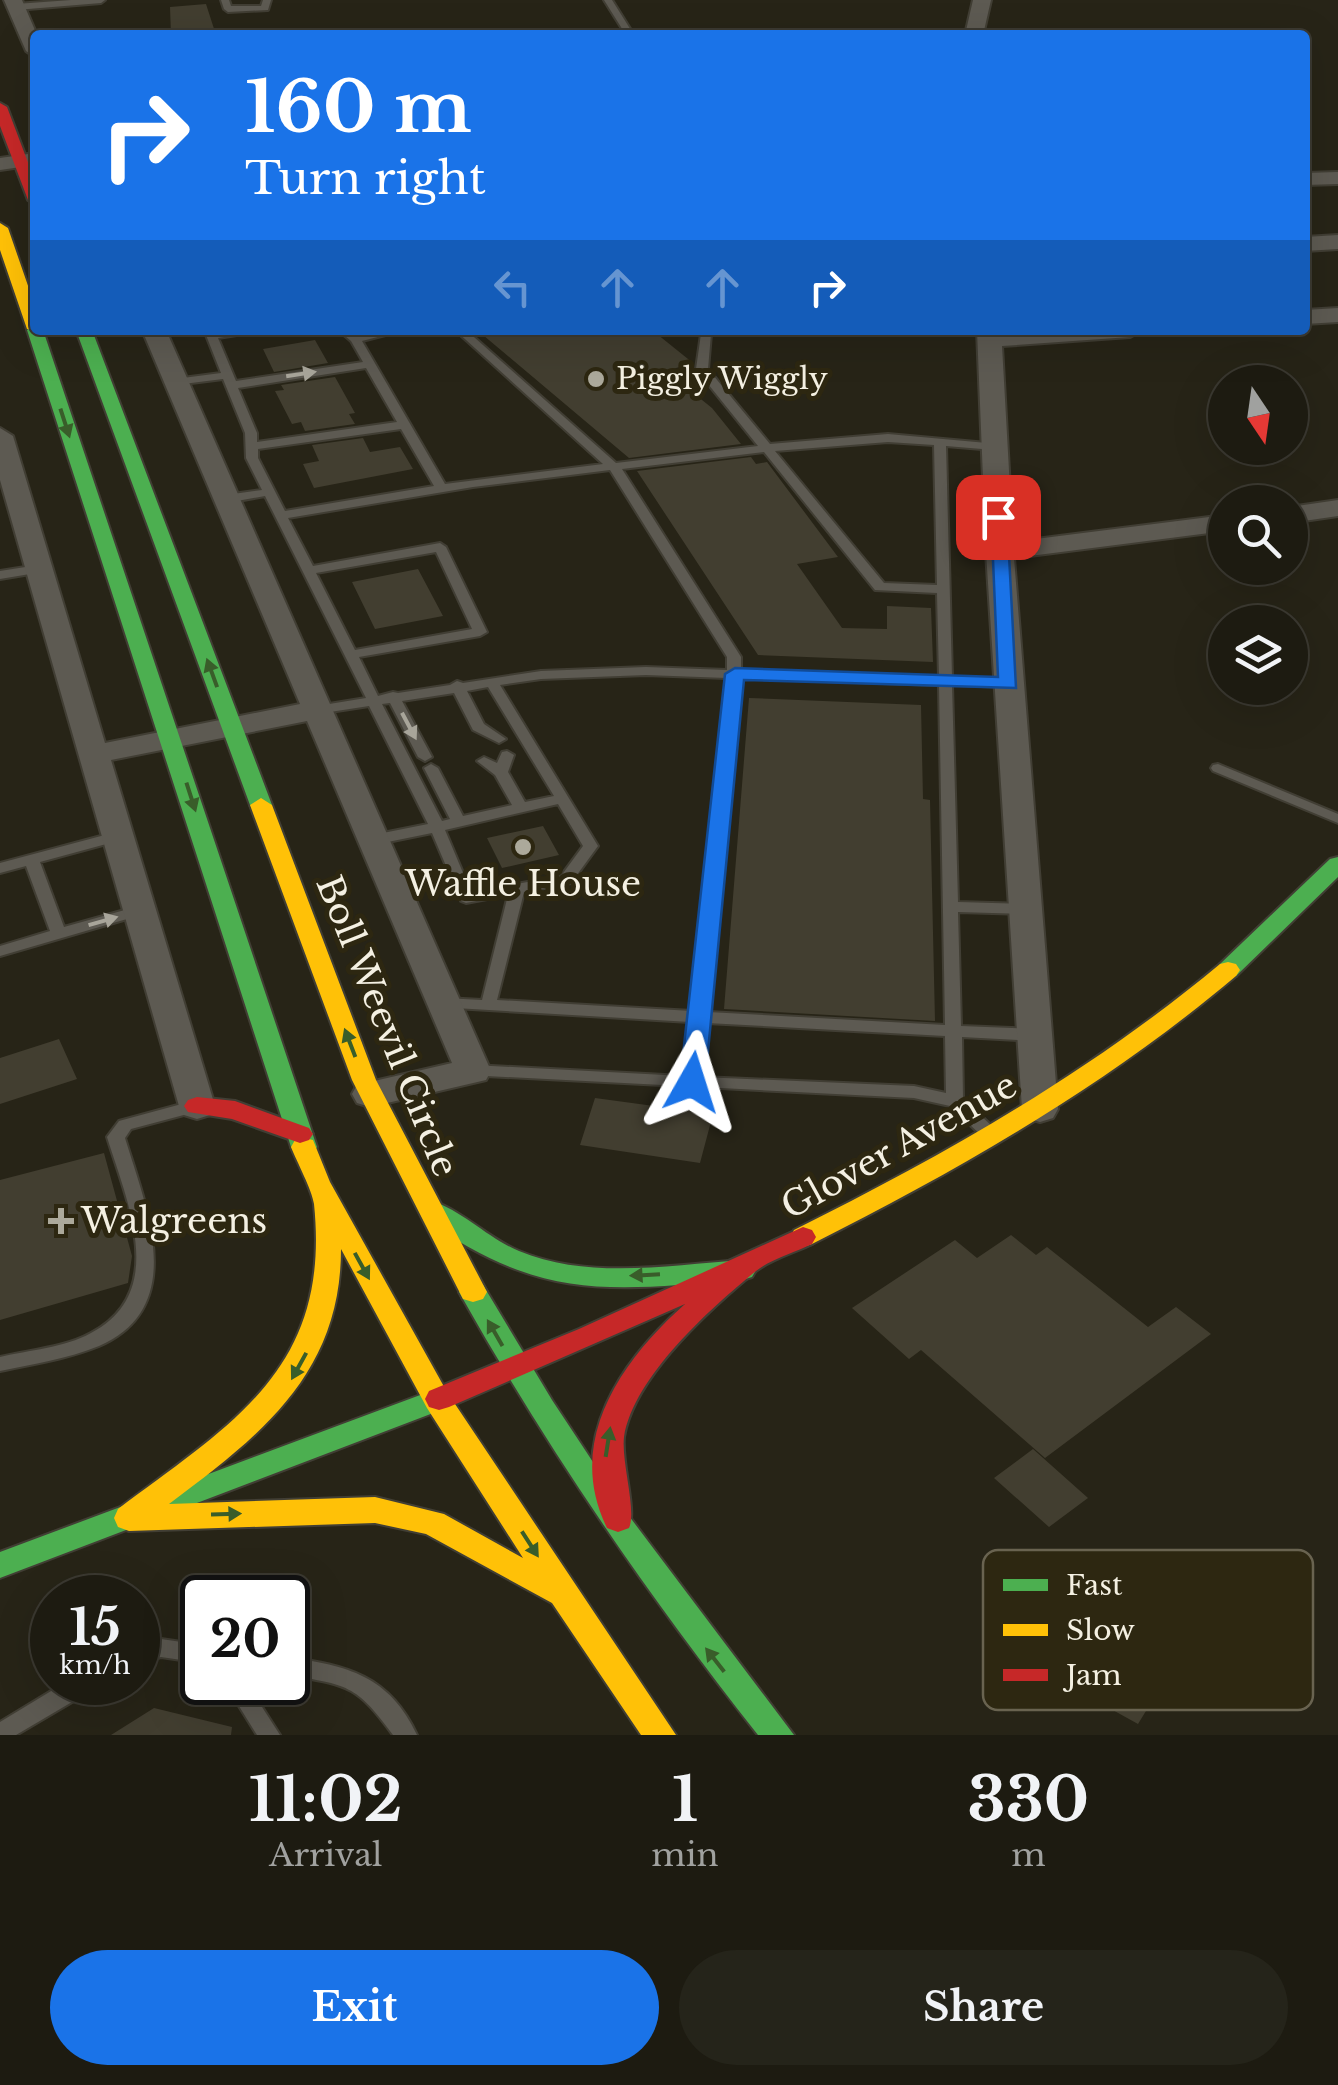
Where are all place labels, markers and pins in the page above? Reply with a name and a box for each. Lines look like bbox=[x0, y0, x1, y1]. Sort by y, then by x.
place label: Piggly Wiggly bbox=[616, 360, 828, 397]
marker: Piggly Wiggly bbox=[585, 368, 607, 390]
pin bbox=[956, 475, 1041, 560]
marker: Waffle House bbox=[512, 836, 534, 858]
place label: Waffle House bbox=[404, 862, 641, 905]
place label: Walgreens bbox=[80, 1199, 267, 1242]
marker: Walgreens bbox=[50, 1210, 72, 1232]

